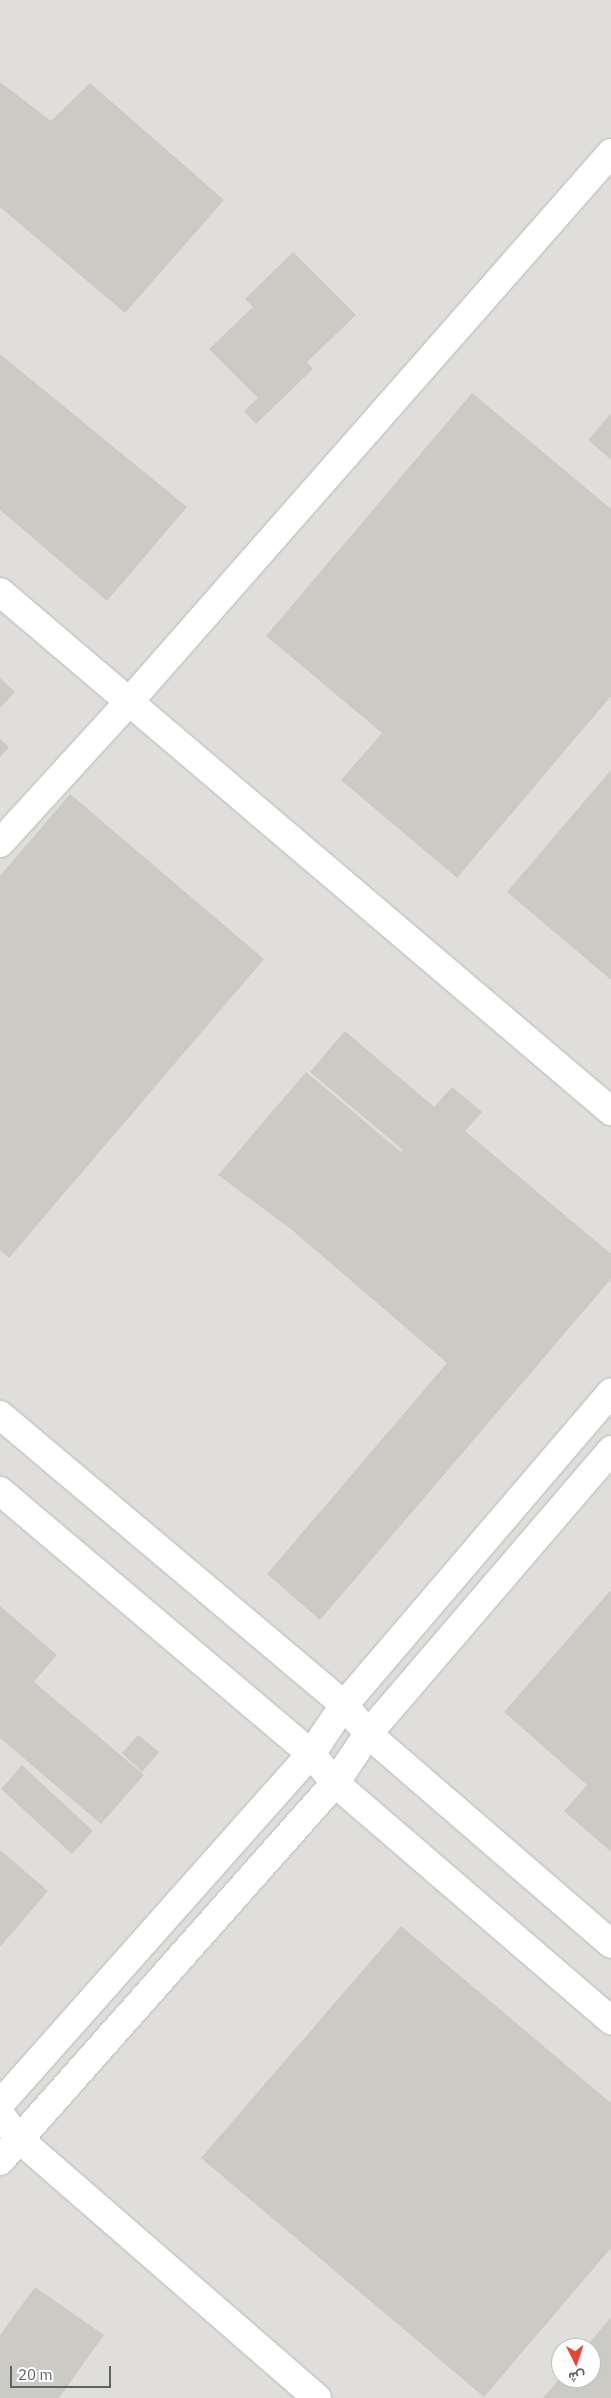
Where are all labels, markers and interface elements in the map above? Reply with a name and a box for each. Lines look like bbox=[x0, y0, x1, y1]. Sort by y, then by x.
north arrow bbox=[551, 2338, 601, 2388]
scale bar bbox=[12, 2356, 114, 2388]
text: 20 m bbox=[18, 2365, 53, 2384]
text: ش bbox=[568, 2367, 586, 2387]

